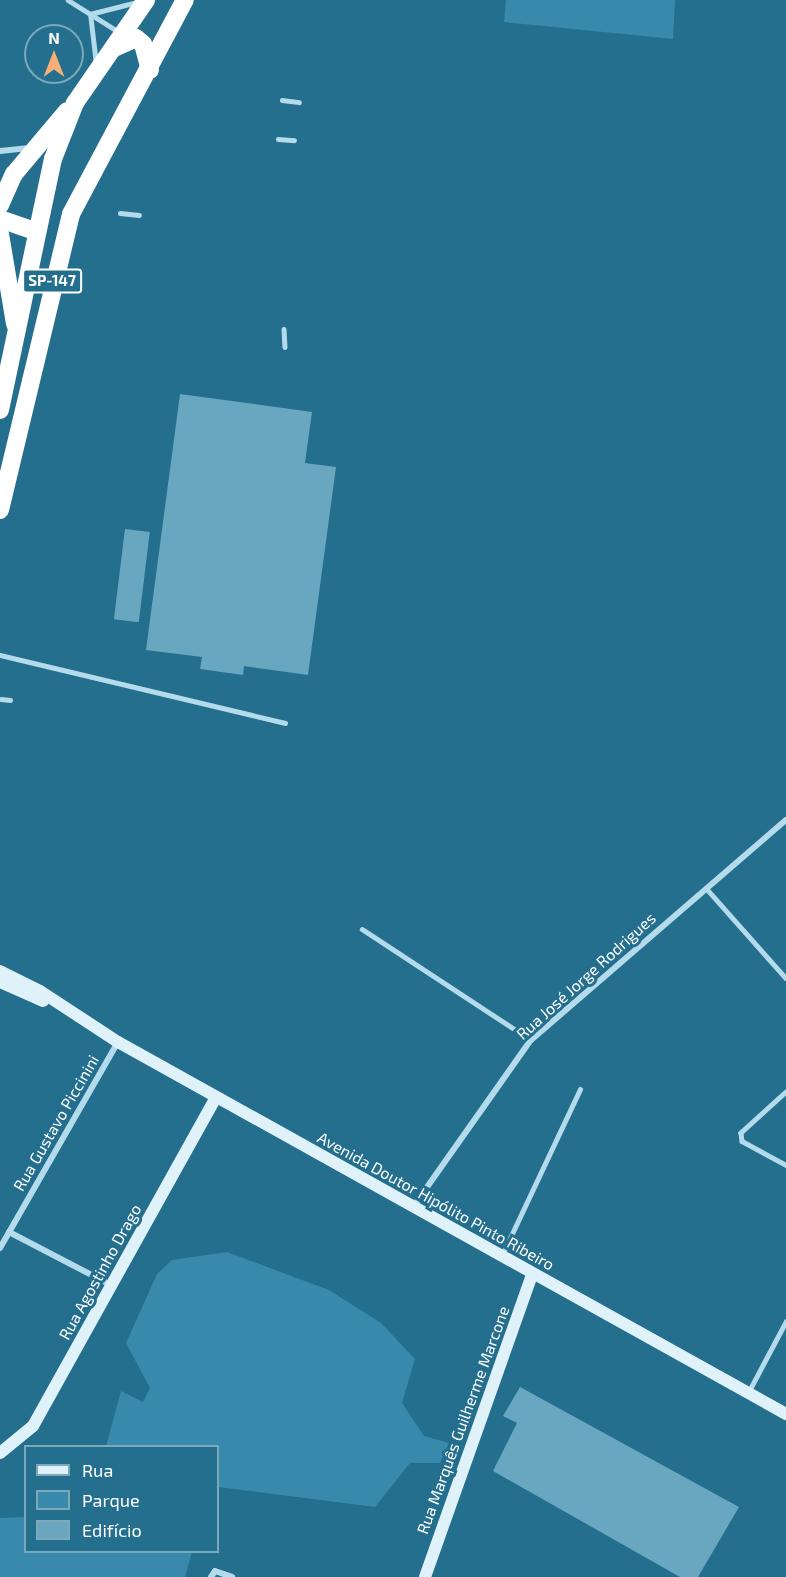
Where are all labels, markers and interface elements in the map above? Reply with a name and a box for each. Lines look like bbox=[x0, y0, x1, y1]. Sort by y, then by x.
north arrow bbox=[24, 24, 84, 84]
text: N bbox=[48, 28, 60, 47]
road number: SP-147 bbox=[22, 269, 82, 293]
street label: Rua José Jorge Rodrigues bbox=[512, 908, 660, 1044]
street label: Rua Gustavo Piccinini bbox=[9, 1052, 103, 1194]
street label: Avenida Doutor Hipólito Pinto Ribeiro bbox=[314, 1128, 558, 1274]
street label: Rua Agostinho Drago bbox=[55, 1201, 145, 1343]
street label: Rua Marquês Guilherme Marcone bbox=[413, 1303, 513, 1537]
legend bbox=[24, 1445, 219, 1553]
text: Rua bbox=[82, 1459, 113, 1481]
text: Parque bbox=[82, 1489, 140, 1511]
text: Edifício bbox=[82, 1519, 142, 1541]

